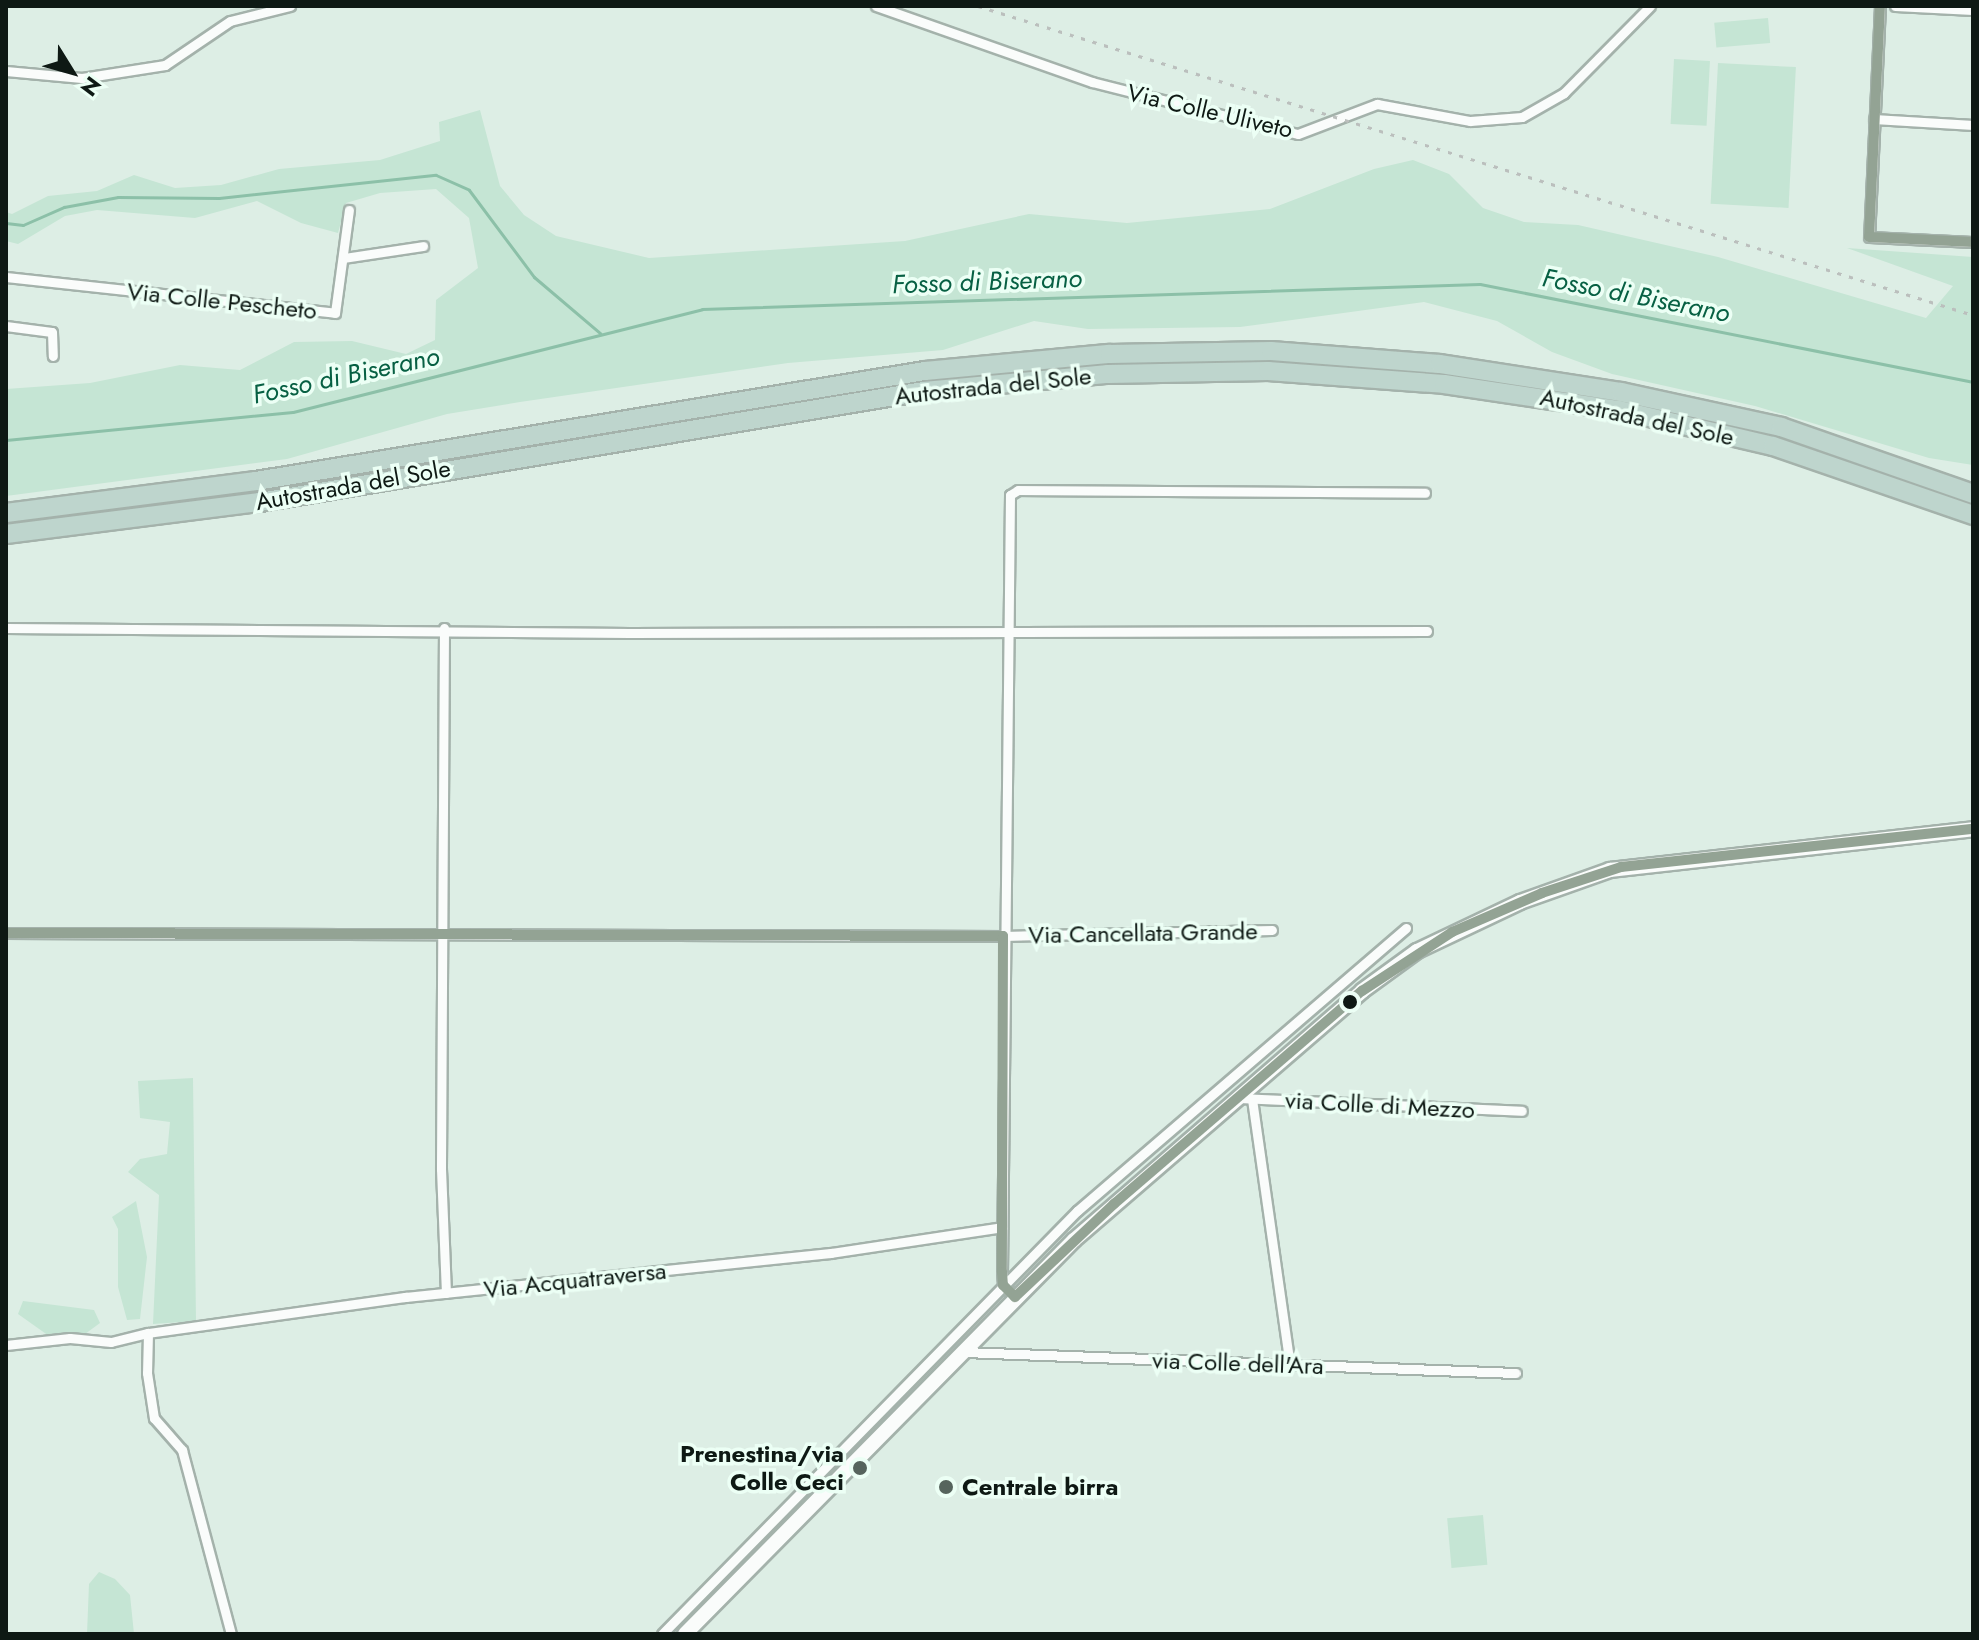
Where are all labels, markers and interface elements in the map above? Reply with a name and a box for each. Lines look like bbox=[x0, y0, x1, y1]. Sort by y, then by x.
north arrow bbox=[32, 32, 112, 112]
text: N bbox=[73, 70, 109, 103]
street label: Via Colle Uliveto bbox=[1124, 78, 1296, 144]
water label: Fosso di Biserano bbox=[891, 263, 1083, 301]
water label: Fosso di Biserano bbox=[1540, 263, 1732, 329]
street label: Via Colle Pescheto bbox=[126, 277, 318, 325]
water label: Fosso di Biserano bbox=[250, 341, 442, 411]
street label: Autostrada del Sole bbox=[893, 361, 1093, 411]
street label: Autostrada del Sole bbox=[1537, 382, 1737, 452]
street label: Autostrada del Sole bbox=[253, 454, 453, 516]
street label: Via Cancellata Grande bbox=[1028, 917, 1258, 949]
unlabelled marker bbox=[1342, 994, 1358, 1010]
street label: via Colle di Mezzo bbox=[1284, 1086, 1476, 1124]
street label: Via Acquatraversa bbox=[482, 1256, 668, 1304]
street label: via Colle dell'Ara bbox=[1152, 1346, 1324, 1380]
place label: Prenestina/via Colle Ceci bbox=[680, 1440, 844, 1496]
marker: Prenestina/via Colle Ceci bbox=[851, 1459, 869, 1477]
place label: Centrale birra bbox=[962, 1473, 1118, 1501]
marker: Centrale birra bbox=[937, 1478, 955, 1496]

